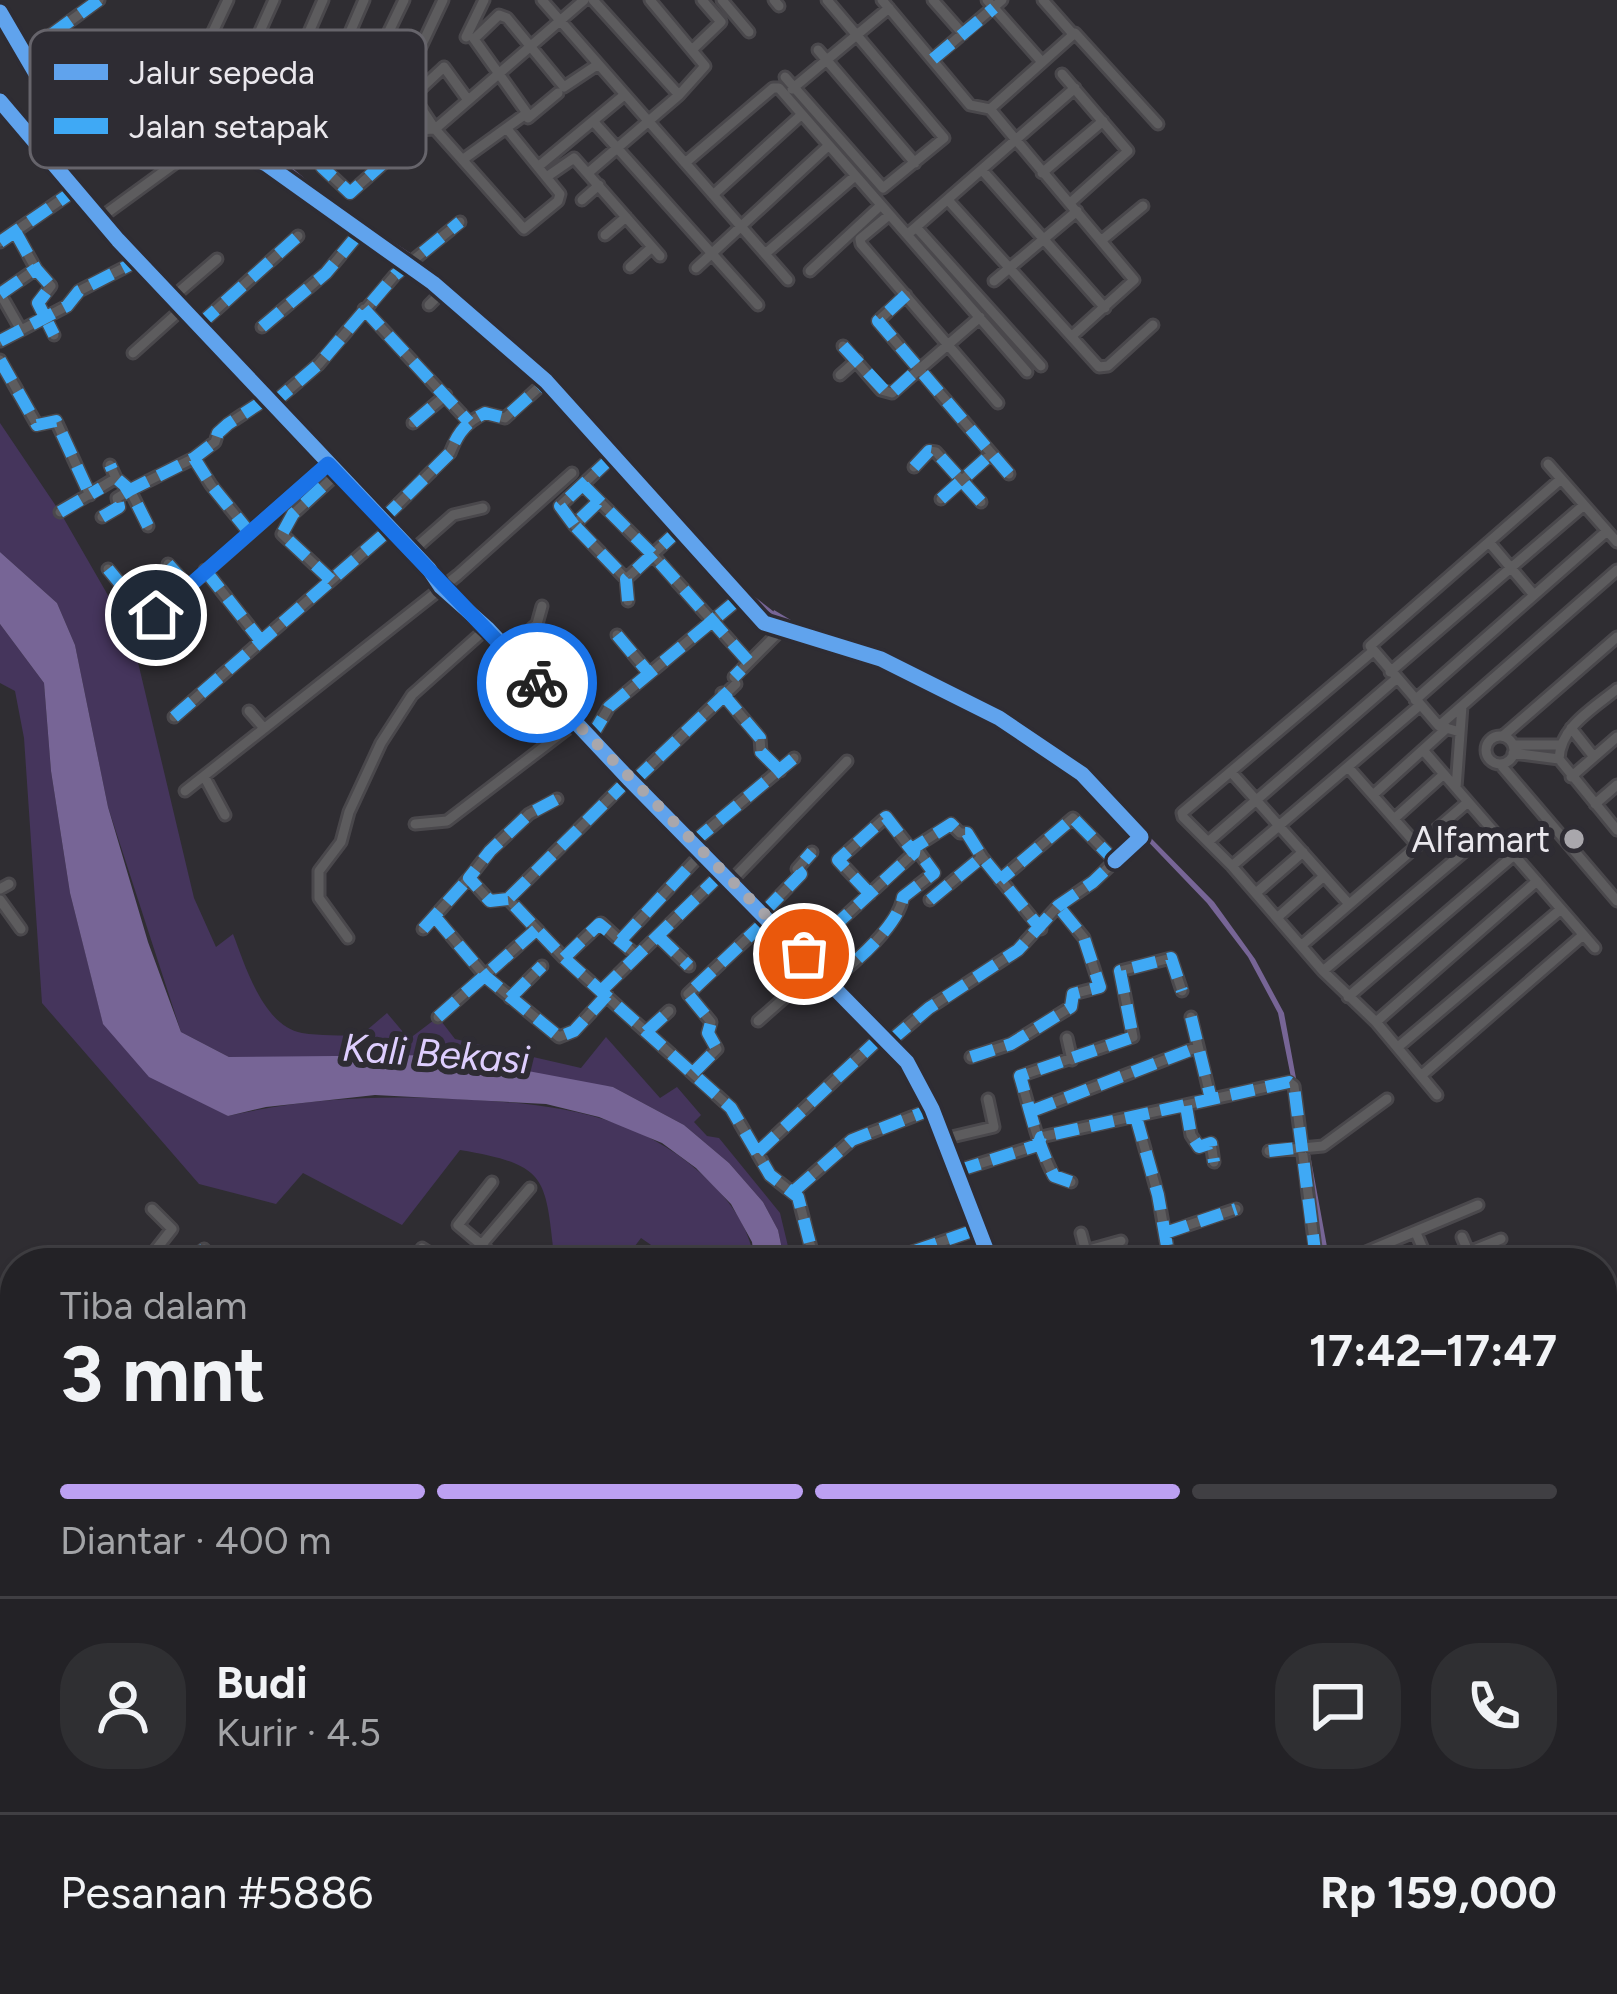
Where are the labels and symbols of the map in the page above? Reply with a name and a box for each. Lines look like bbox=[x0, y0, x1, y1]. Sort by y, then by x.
legend bbox=[30, 30, 426, 168]
text: Jalur sepeda bbox=[129, 53, 315, 92]
text: Jalan setapak bbox=[129, 107, 328, 146]
pin bbox=[105, 564, 207, 666]
courier bbox=[477, 623, 597, 743]
place label: Alfamart bbox=[1411, 818, 1550, 861]
marker: Alfamart bbox=[1561, 826, 1587, 852]
pin bbox=[753, 903, 855, 1005]
water label: Kali Bekasi bbox=[341, 1024, 532, 1084]

